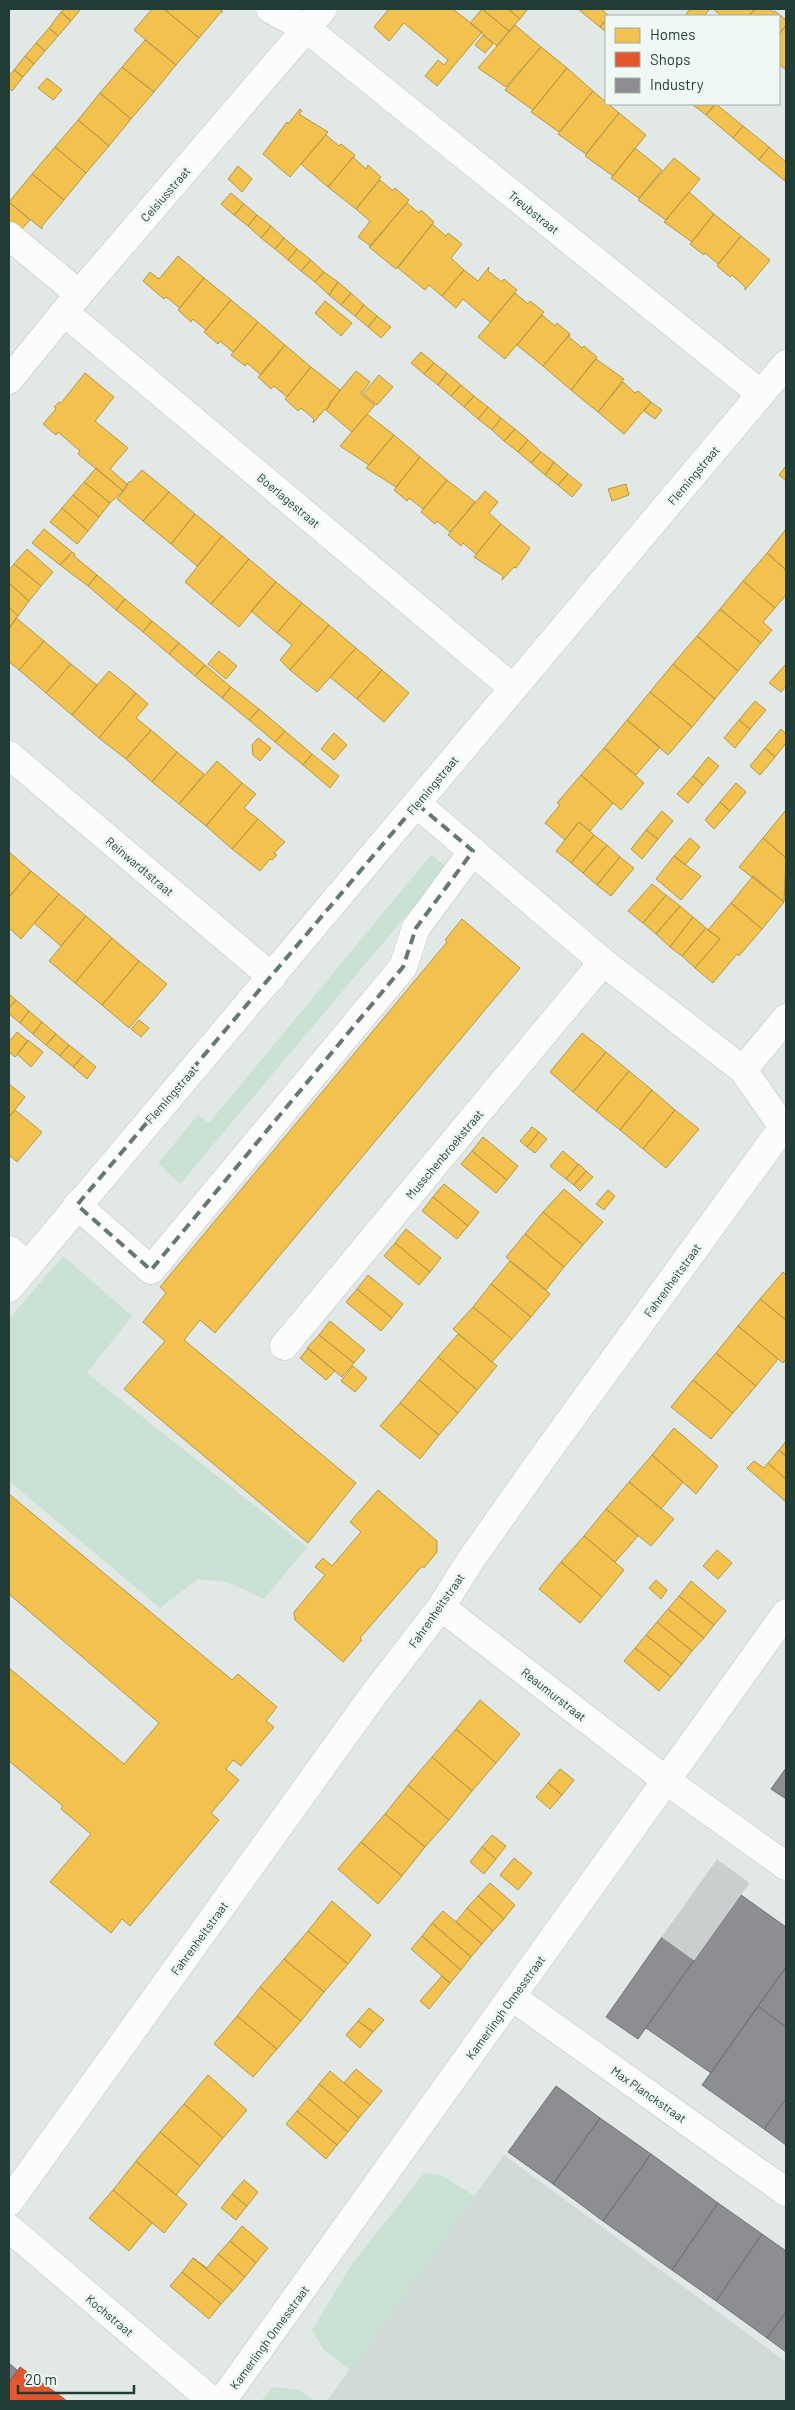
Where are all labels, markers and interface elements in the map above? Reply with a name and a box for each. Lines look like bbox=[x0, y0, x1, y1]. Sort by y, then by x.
legend bbox=[605, 15, 780, 105]
text: Homes bbox=[650, 25, 695, 43]
text: Shops bbox=[650, 50, 690, 68]
text: Industry bbox=[650, 75, 704, 93]
street label: Celsiusstraat bbox=[137, 164, 193, 224]
street label: Treubstraat bbox=[506, 187, 562, 237]
street label: Flemingstraat bbox=[664, 443, 722, 507]
street label: Boerlagestraat bbox=[255, 470, 323, 530]
street label: Flemingstraat bbox=[403, 753, 461, 817]
street label: Reinwardtstraat bbox=[103, 834, 177, 898]
street label: Flemingstraat bbox=[142, 1062, 200, 1126]
street label: Musschenbroekstraat bbox=[402, 1106, 486, 1202]
street label: Fahrenheitstraat bbox=[641, 1241, 703, 1319]
street label: Fahrenheitstraat bbox=[405, 1570, 467, 1650]
street label: Reaumurstraat bbox=[519, 1664, 589, 1724]
street label: Fahrenheitstraat bbox=[168, 1899, 230, 1977]
street label: Kamerlingh Onnesstraat bbox=[463, 1952, 547, 2062]
street label: Max Planckstraat bbox=[609, 2063, 689, 2125]
street label: Kamerlingh Onnesstraat bbox=[227, 2282, 311, 2392]
street label: Kochstraat bbox=[83, 2291, 137, 2339]
scale bar bbox=[18, 2362, 134, 2394]
text: 20 m bbox=[25, 2370, 57, 2388]

